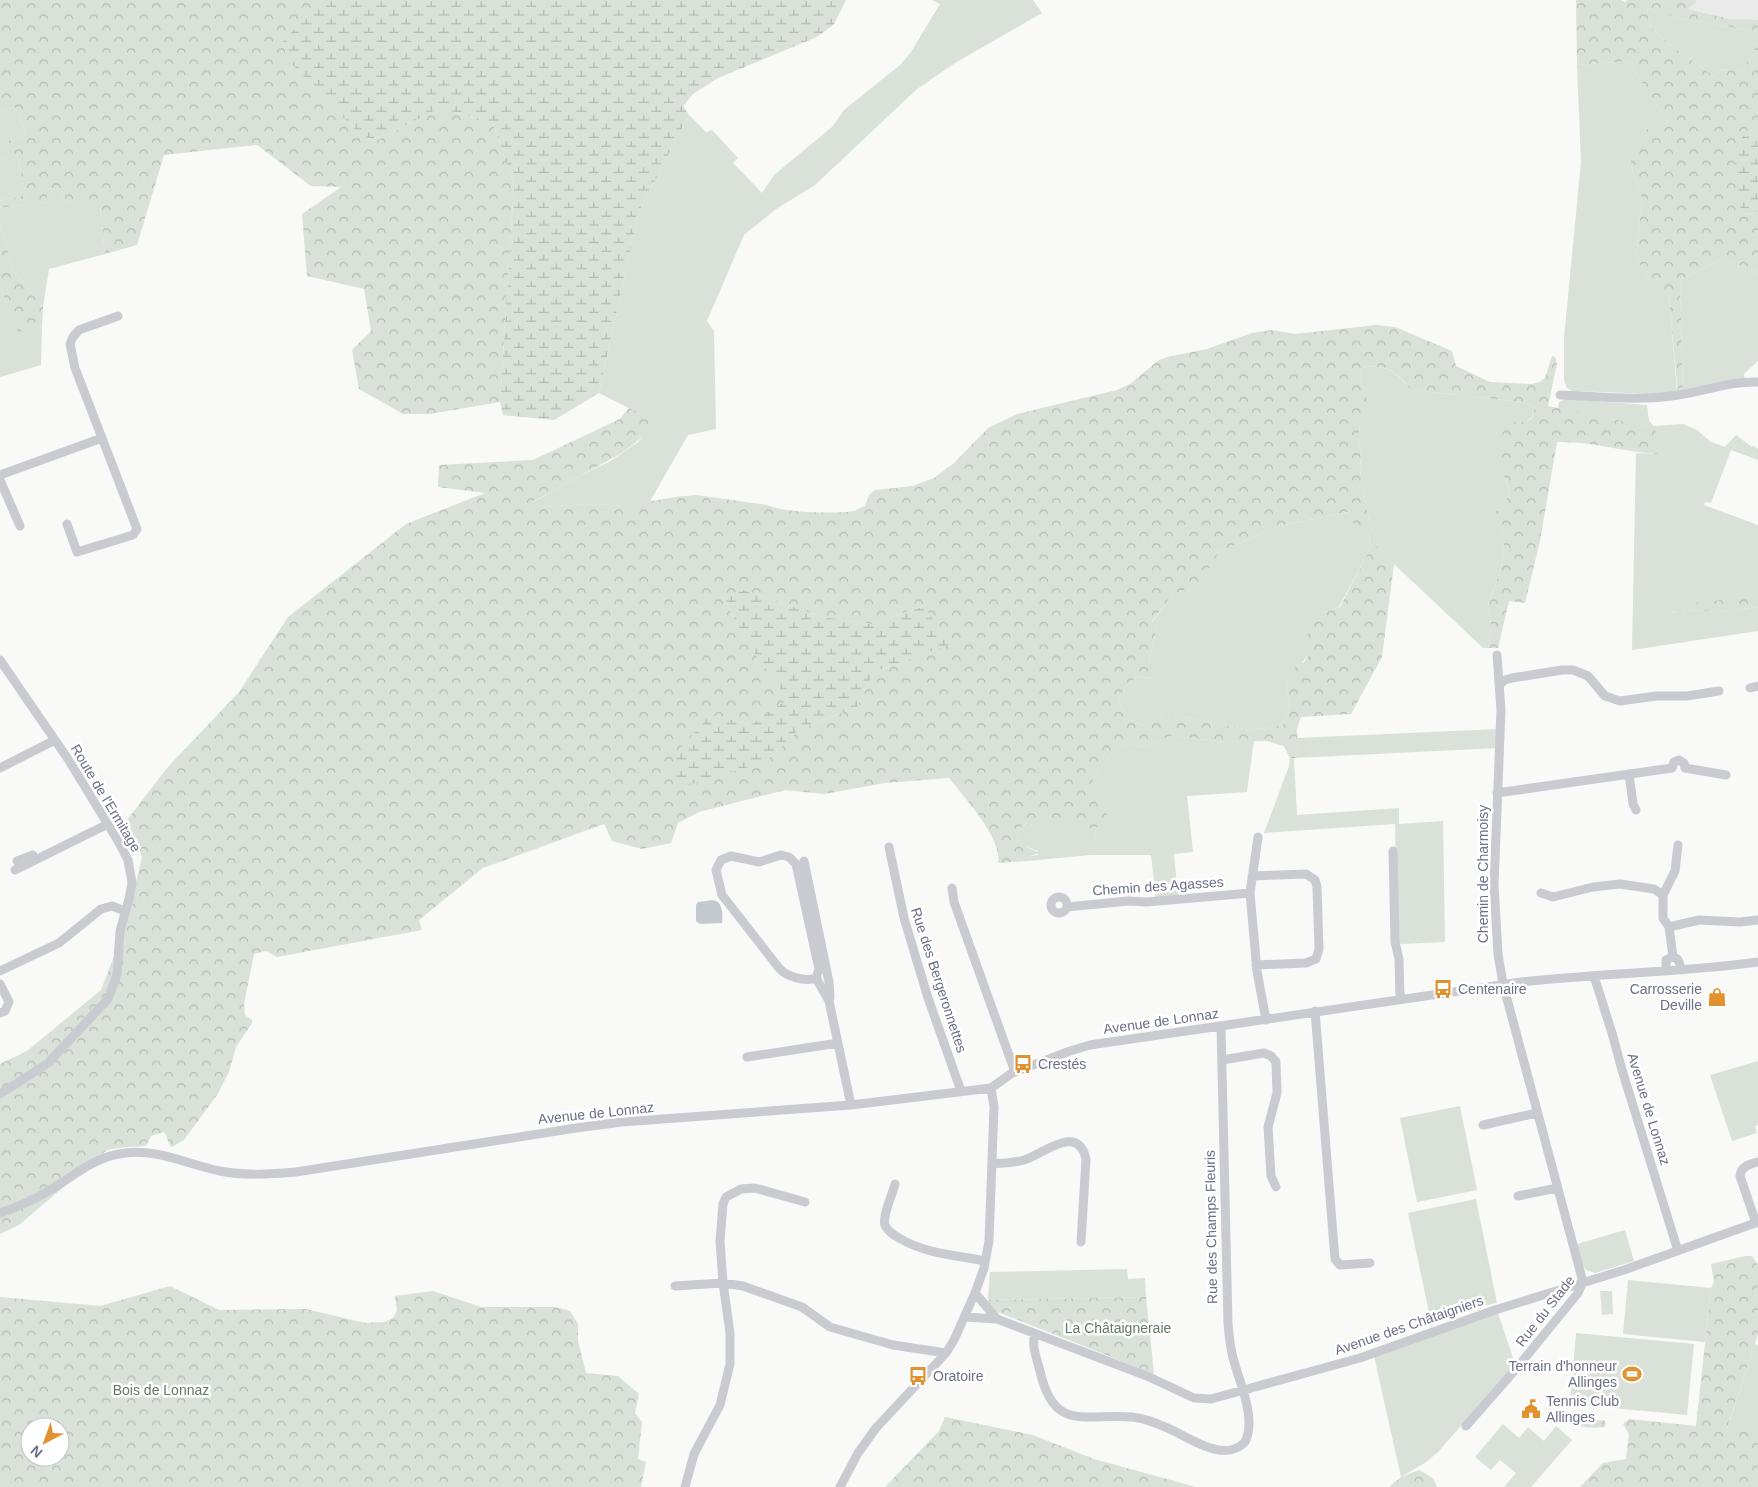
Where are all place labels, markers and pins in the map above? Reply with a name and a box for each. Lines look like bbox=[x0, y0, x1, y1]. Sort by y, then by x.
bus stop icon: Centenaire bbox=[1432, 978, 1454, 1000]
place label: Centenaire bbox=[1458, 981, 1527, 997]
place label: Carrosserie Deville bbox=[1630, 981, 1702, 1013]
shop icon: Carrosserie Deville bbox=[1706, 986, 1728, 1008]
bus stop icon: Crestés bbox=[1012, 1053, 1034, 1075]
place label: Crestés bbox=[1038, 1056, 1086, 1072]
place label: Terrain d'honneur Allinges bbox=[1508, 1358, 1617, 1390]
sports icon: Terrain d'honneur Allinges bbox=[1621, 1363, 1643, 1385]
bus stop icon: Oratoire bbox=[907, 1365, 929, 1387]
place label: Oratoire bbox=[933, 1368, 984, 1384]
place label: Tennis Club Allinges bbox=[1546, 1393, 1619, 1425]
public building icon: Tennis Club Allinges bbox=[1520, 1398, 1542, 1420]

